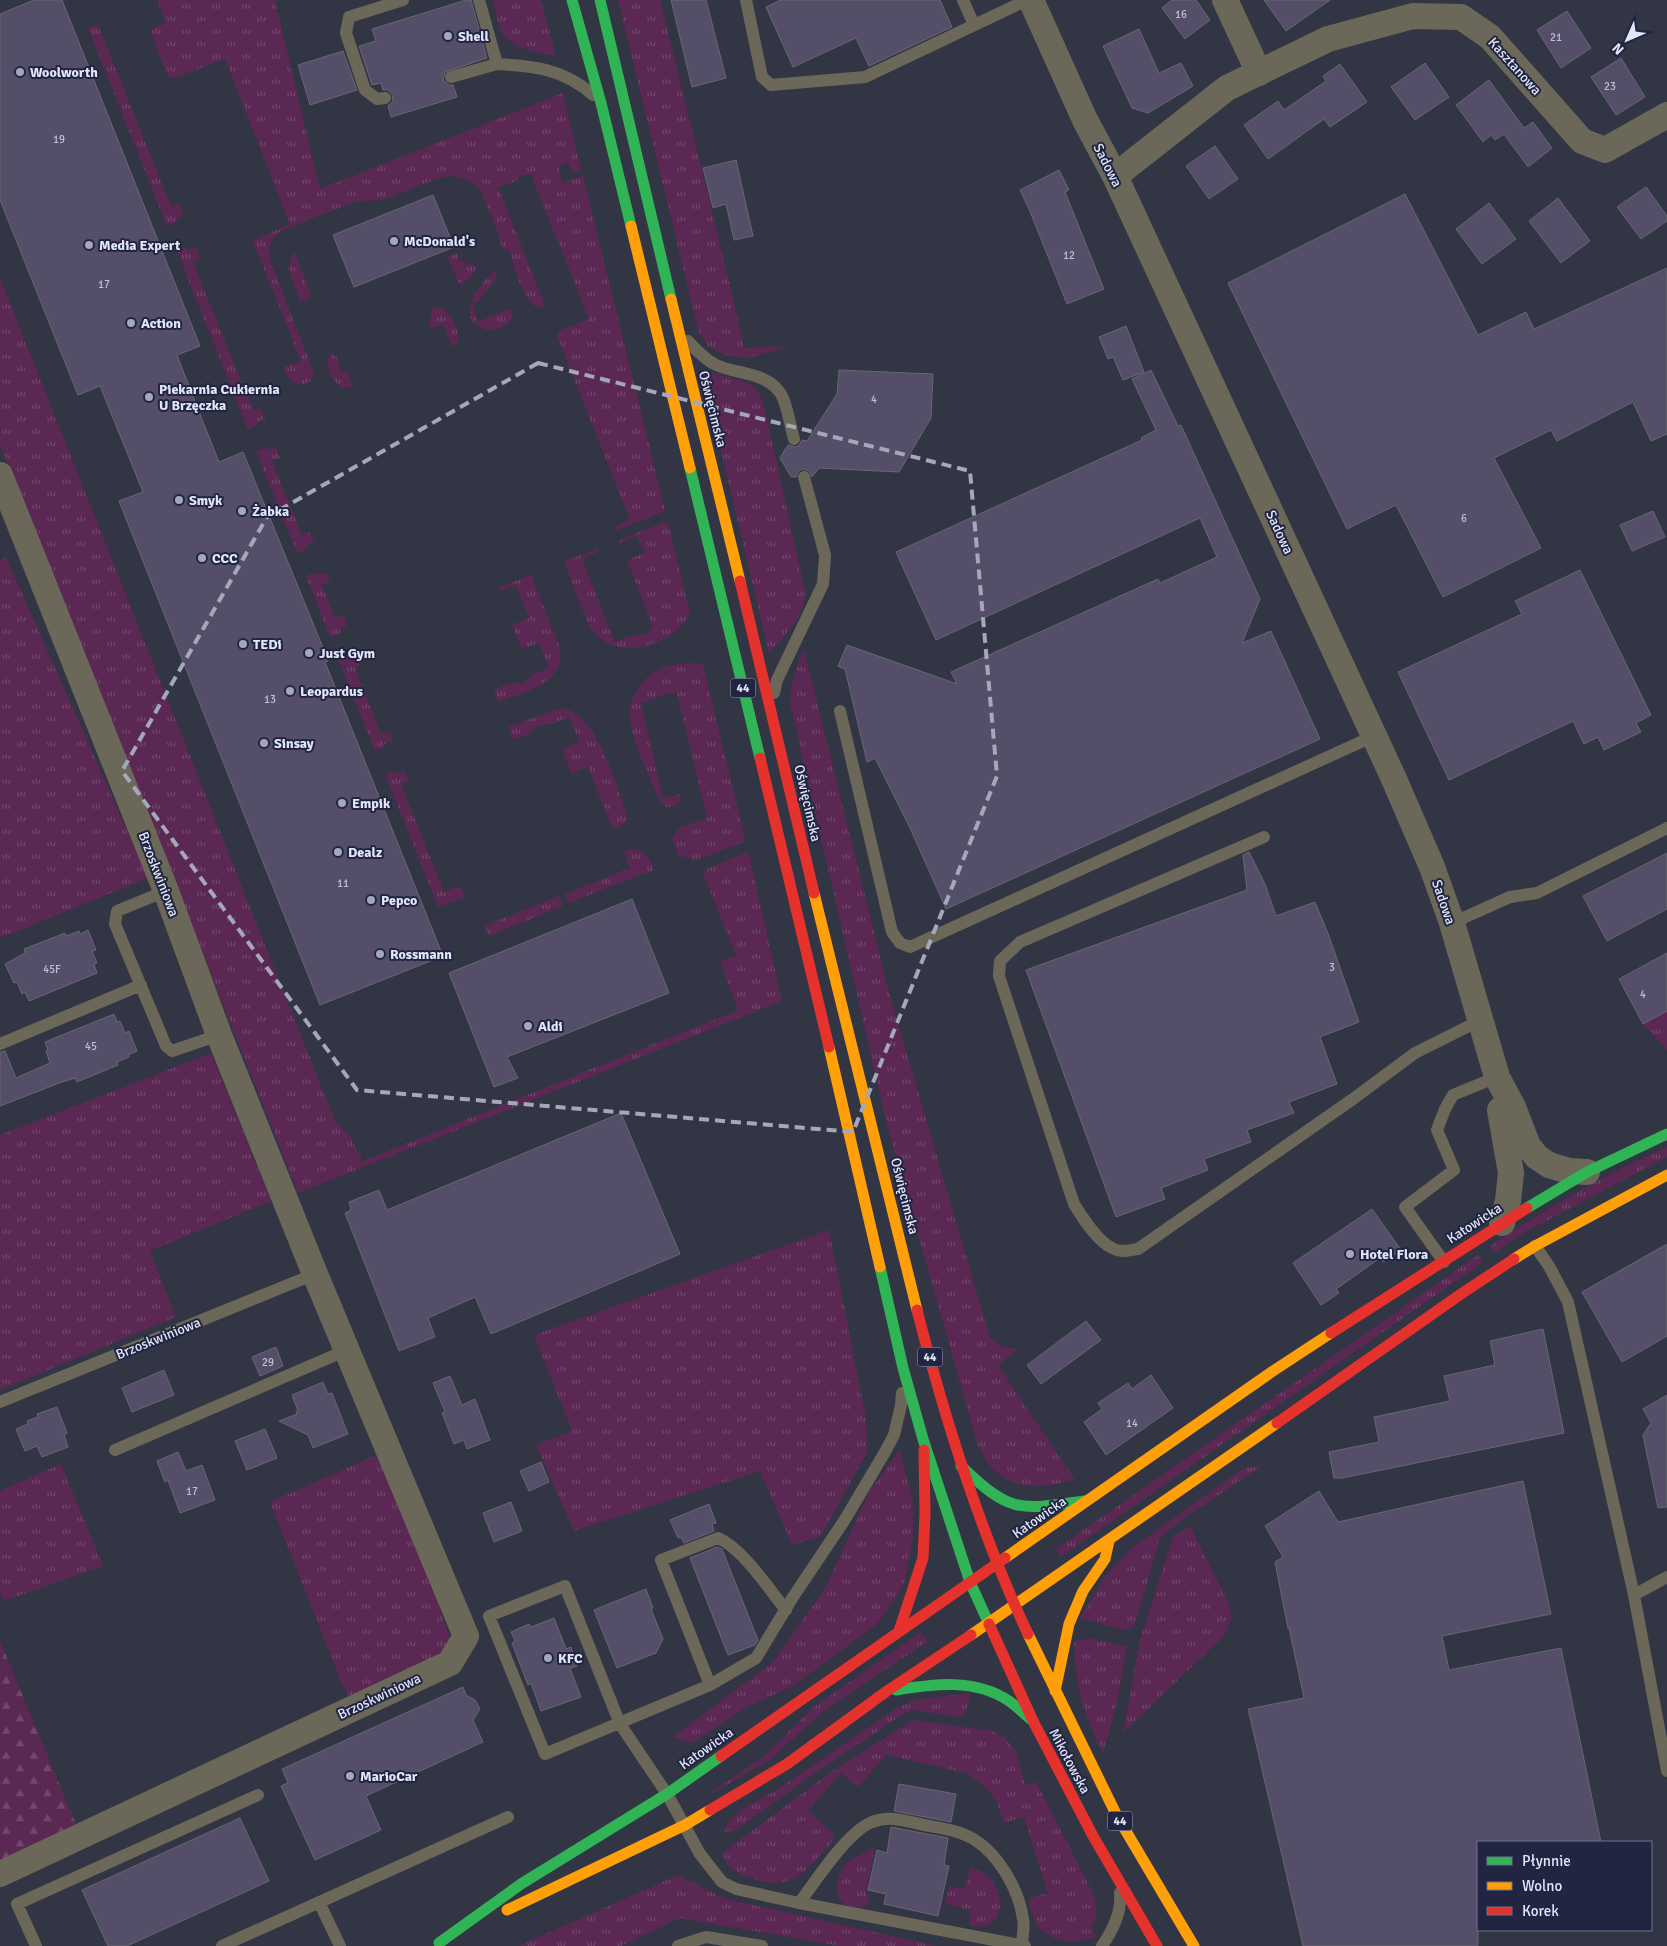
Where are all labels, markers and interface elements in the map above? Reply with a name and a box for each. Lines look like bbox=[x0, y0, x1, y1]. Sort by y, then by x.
house number: 16 bbox=[1175, 8, 1187, 21]
north arrow bbox=[1602, 15, 1652, 65]
place label: Shell bbox=[458, 28, 490, 45]
marker: Shell bbox=[442, 30, 454, 42]
house number: 21 bbox=[1550, 31, 1562, 44]
street label: Kasztanowa bbox=[1484, 34, 1545, 99]
text: N bbox=[1609, 39, 1628, 58]
place label: Woolworth bbox=[30, 64, 98, 81]
marker: Woolworth bbox=[14, 66, 26, 78]
house number: 23 bbox=[1604, 80, 1616, 93]
house number: 19 bbox=[53, 133, 65, 146]
street label: Sadowa bbox=[1089, 141, 1126, 190]
place label: McDonald's bbox=[404, 233, 475, 250]
marker: McDonald's bbox=[388, 235, 400, 247]
place label: Media Expert bbox=[99, 237, 181, 254]
marker: Media Expert bbox=[83, 239, 95, 251]
house number: 12 bbox=[1063, 249, 1075, 262]
house number: 17 bbox=[98, 278, 110, 291]
place label: Action bbox=[141, 315, 181, 332]
marker: Action bbox=[125, 317, 137, 329]
street label: Oświęcimska bbox=[695, 369, 730, 449]
place label: Piekarnia Cukiernia U Brzęczka bbox=[159, 381, 280, 414]
marker: Piekarnia Cukiernia U Brzęczka bbox=[143, 391, 155, 403]
house number: 4 bbox=[871, 393, 877, 406]
place label: Smyk bbox=[189, 492, 223, 509]
marker: Smyk bbox=[173, 494, 185, 506]
place label: Żabka bbox=[252, 503, 289, 520]
marker: Żabka bbox=[236, 505, 248, 517]
street label: Sadowa bbox=[1262, 508, 1297, 557]
house number: 6 bbox=[1461, 512, 1467, 525]
place label: CCC bbox=[212, 550, 238, 567]
marker: CCC bbox=[196, 552, 208, 564]
place label: TEDi bbox=[253, 636, 282, 653]
marker: TEDi bbox=[237, 638, 249, 650]
place label: Just Gym bbox=[319, 645, 375, 662]
marker: Just Gym bbox=[303, 647, 315, 659]
road number: 44 bbox=[730, 678, 756, 698]
place label: Leopardus bbox=[300, 683, 363, 700]
marker: Leopardus bbox=[284, 685, 296, 697]
house number: 13 bbox=[264, 693, 276, 706]
place label: Sinsay bbox=[274, 735, 314, 752]
marker: Sinsay bbox=[258, 737, 270, 749]
street label: Oświęcimska bbox=[790, 763, 825, 843]
place label: Empik bbox=[352, 795, 391, 812]
marker: Empik bbox=[336, 797, 348, 809]
street label: Brzoskwiniowa bbox=[135, 829, 183, 919]
place label: Dealz bbox=[348, 844, 382, 861]
marker: Dealz bbox=[332, 846, 344, 858]
house number: 11 bbox=[337, 877, 349, 890]
street label: Sadowa bbox=[1428, 877, 1459, 927]
place label: Pepco bbox=[381, 892, 417, 909]
marker: Pepco bbox=[365, 894, 377, 906]
place label: Rossmann bbox=[390, 946, 452, 963]
marker: Rossmann bbox=[374, 948, 386, 960]
house number: 3 bbox=[1329, 961, 1335, 974]
house number: 45F bbox=[43, 963, 61, 976]
house number: 4 bbox=[1640, 988, 1646, 1001]
place label: Aldi bbox=[538, 1018, 563, 1035]
marker: Aldi bbox=[522, 1020, 534, 1032]
house number: 45 bbox=[85, 1040, 97, 1053]
street label: Oświęcimska bbox=[887, 1156, 922, 1236]
street label: Katowicka bbox=[1444, 1199, 1505, 1247]
place label: Hotel Flora bbox=[1360, 1246, 1428, 1263]
marker: Hotel Flora bbox=[1344, 1248, 1356, 1260]
street label: Brzoskwiniowa bbox=[113, 1314, 203, 1363]
road number: 44 bbox=[918, 1348, 942, 1366]
house number: 29 bbox=[262, 1356, 274, 1369]
house number: 14 bbox=[1126, 1417, 1138, 1430]
house number: 17 bbox=[186, 1485, 198, 1498]
street label: Katowicka bbox=[1009, 1493, 1070, 1542]
place label: KFC bbox=[558, 1650, 583, 1667]
marker: KFC bbox=[542, 1652, 554, 1664]
street label: Brzoskwiniowa bbox=[335, 1670, 423, 1723]
street label: Katowicka bbox=[676, 1724, 737, 1773]
street label: Mikołowska bbox=[1045, 1726, 1094, 1797]
place label: MarioCar bbox=[360, 1768, 418, 1785]
marker: MarioCar bbox=[344, 1770, 356, 1782]
road number: 44 bbox=[1108, 1812, 1132, 1830]
legend bbox=[1477, 1841, 1652, 1931]
text: Płynnie bbox=[1522, 1852, 1571, 1870]
text: Wolno bbox=[1522, 1877, 1563, 1895]
text: Korek bbox=[1522, 1902, 1559, 1920]

